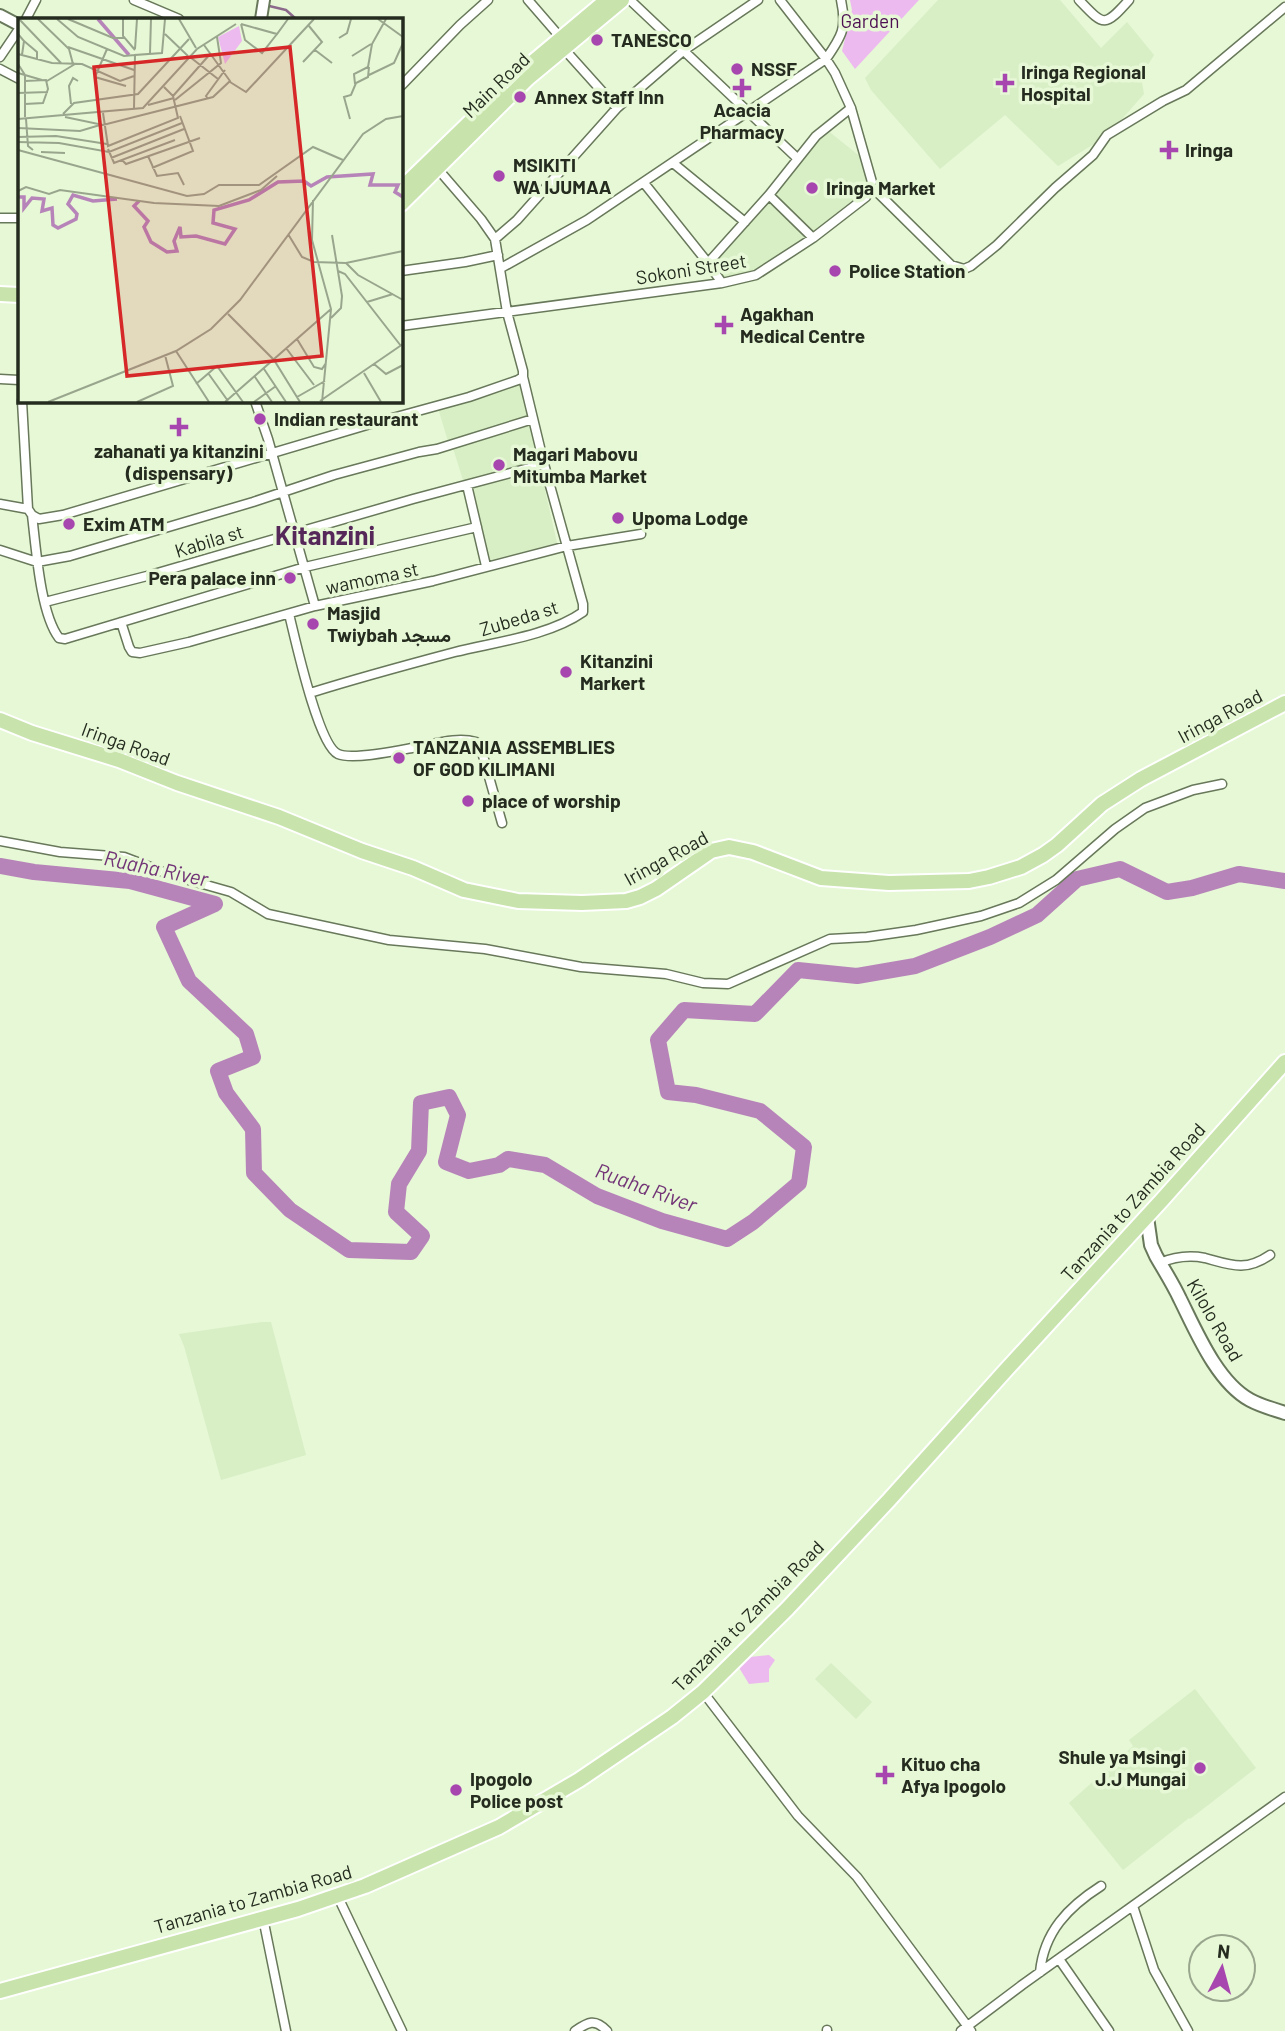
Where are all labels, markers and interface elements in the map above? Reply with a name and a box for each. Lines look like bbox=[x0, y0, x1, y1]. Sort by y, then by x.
park label: Garden bbox=[841, 9, 899, 32]
inset map bbox=[18, 18, 402, 402]
place label: TANESCO bbox=[611, 28, 692, 51]
marker: TANESCO bbox=[589, 32, 605, 48]
street label: Main Road bbox=[457, 47, 534, 122]
place label: NSSF bbox=[751, 57, 797, 80]
place label: Iringa Regional Hospital bbox=[1021, 60, 1146, 105]
marker: NSSF bbox=[729, 61, 745, 77]
marker: Iringa Regional Hospital bbox=[995, 73, 1015, 93]
marker: Acacia Pharmacy bbox=[734, 80, 750, 96]
place label: Annex Staff Inn bbox=[534, 85, 664, 108]
marker: Annex Staff Inn bbox=[512, 89, 528, 105]
place label: Acacia Pharmacy bbox=[700, 98, 785, 143]
place label: Iringa bbox=[1185, 138, 1233, 161]
marker: Iringa bbox=[1159, 140, 1179, 160]
place label: MSIKITI WA IJUMAA bbox=[513, 153, 612, 198]
marker: MSIKITI WA IJUMAA bbox=[491, 168, 507, 184]
place label: Iringa Market bbox=[826, 176, 935, 199]
marker: Iringa Market bbox=[804, 180, 820, 196]
street label: Sokoni Street bbox=[634, 248, 748, 289]
place label: Police Station bbox=[849, 259, 966, 282]
marker: Police Station bbox=[827, 263, 843, 279]
place label: Agakhan Medical Centre bbox=[740, 302, 865, 347]
marker: Agakhan Medical Centre bbox=[714, 315, 734, 335]
place label: Indian restaurant bbox=[274, 407, 418, 430]
marker: Indian restaurant bbox=[252, 411, 268, 427]
marker: zahanati ya kitanzini (dispensary) bbox=[169, 417, 189, 437]
place label: zahanati ya kitanzini (dispensary) bbox=[94, 439, 264, 484]
place label: Magari Mabovu Mitumba Market bbox=[513, 442, 647, 487]
marker: Magari Mabovu Mitumba Market bbox=[491, 457, 507, 473]
place label: Upoma Lodge bbox=[632, 506, 748, 529]
marker: Upoma Lodge bbox=[610, 510, 626, 526]
place label: Exim ATM bbox=[83, 512, 165, 535]
marker: Exim ATM bbox=[61, 516, 77, 532]
street label: Kabila st bbox=[172, 519, 246, 562]
district label: Kitanzini bbox=[275, 519, 375, 550]
street label: wamoma st bbox=[323, 556, 420, 599]
place label: Pera palace inn bbox=[148, 566, 276, 589]
marker: Pera palace inn bbox=[282, 570, 298, 586]
street label: Zubeda st bbox=[477, 595, 561, 640]
place label: Masjid Twiybah مسجد bbox=[327, 601, 451, 647]
marker: Masjid Twiybah مسجد bbox=[305, 616, 321, 632]
place label: Kitanzini Markert bbox=[580, 649, 653, 694]
marker: Kitanzini Markert bbox=[558, 664, 574, 680]
street label: Iringa Road bbox=[1173, 684, 1266, 747]
street label: Iringa Road bbox=[79, 717, 174, 770]
place label: TANZANIA ASSEMBLIES OF GOD KILIMANI bbox=[413, 735, 615, 780]
marker: TANZANIA ASSEMBLIES OF GOD KILIMANI bbox=[391, 750, 407, 766]
place label: place of worship bbox=[482, 789, 621, 812]
marker: place of worship bbox=[460, 793, 476, 809]
street label: Iringa Road bbox=[620, 825, 712, 890]
water label: Ruaha River bbox=[102, 844, 211, 891]
street label: Tanzania to Zambia Road bbox=[1056, 1118, 1210, 1285]
water label: Ruaha River bbox=[592, 1157, 701, 1217]
street label: Kilolo Road bbox=[1183, 1274, 1248, 1365]
street label: Tanzania to Zambia Road bbox=[667, 1535, 828, 1696]
place label: Shule ya Msingi J.J Mungai bbox=[1058, 1745, 1186, 1790]
place label: Kituo cha Afya Ipogolo bbox=[901, 1752, 1006, 1797]
marker: Shule ya Msingi J.J Mungai bbox=[1192, 1760, 1208, 1776]
marker: Kituo cha Afya Ipogolo bbox=[875, 1765, 895, 1785]
place label: Ipogolo Police post bbox=[470, 1767, 563, 1812]
marker: Ipogolo Police post bbox=[448, 1782, 464, 1798]
street label: Tanzania to Zambia Road bbox=[151, 1859, 354, 1938]
north arrow bbox=[1187, 1933, 1257, 2003]
text: N bbox=[1216, 1938, 1231, 1963]

